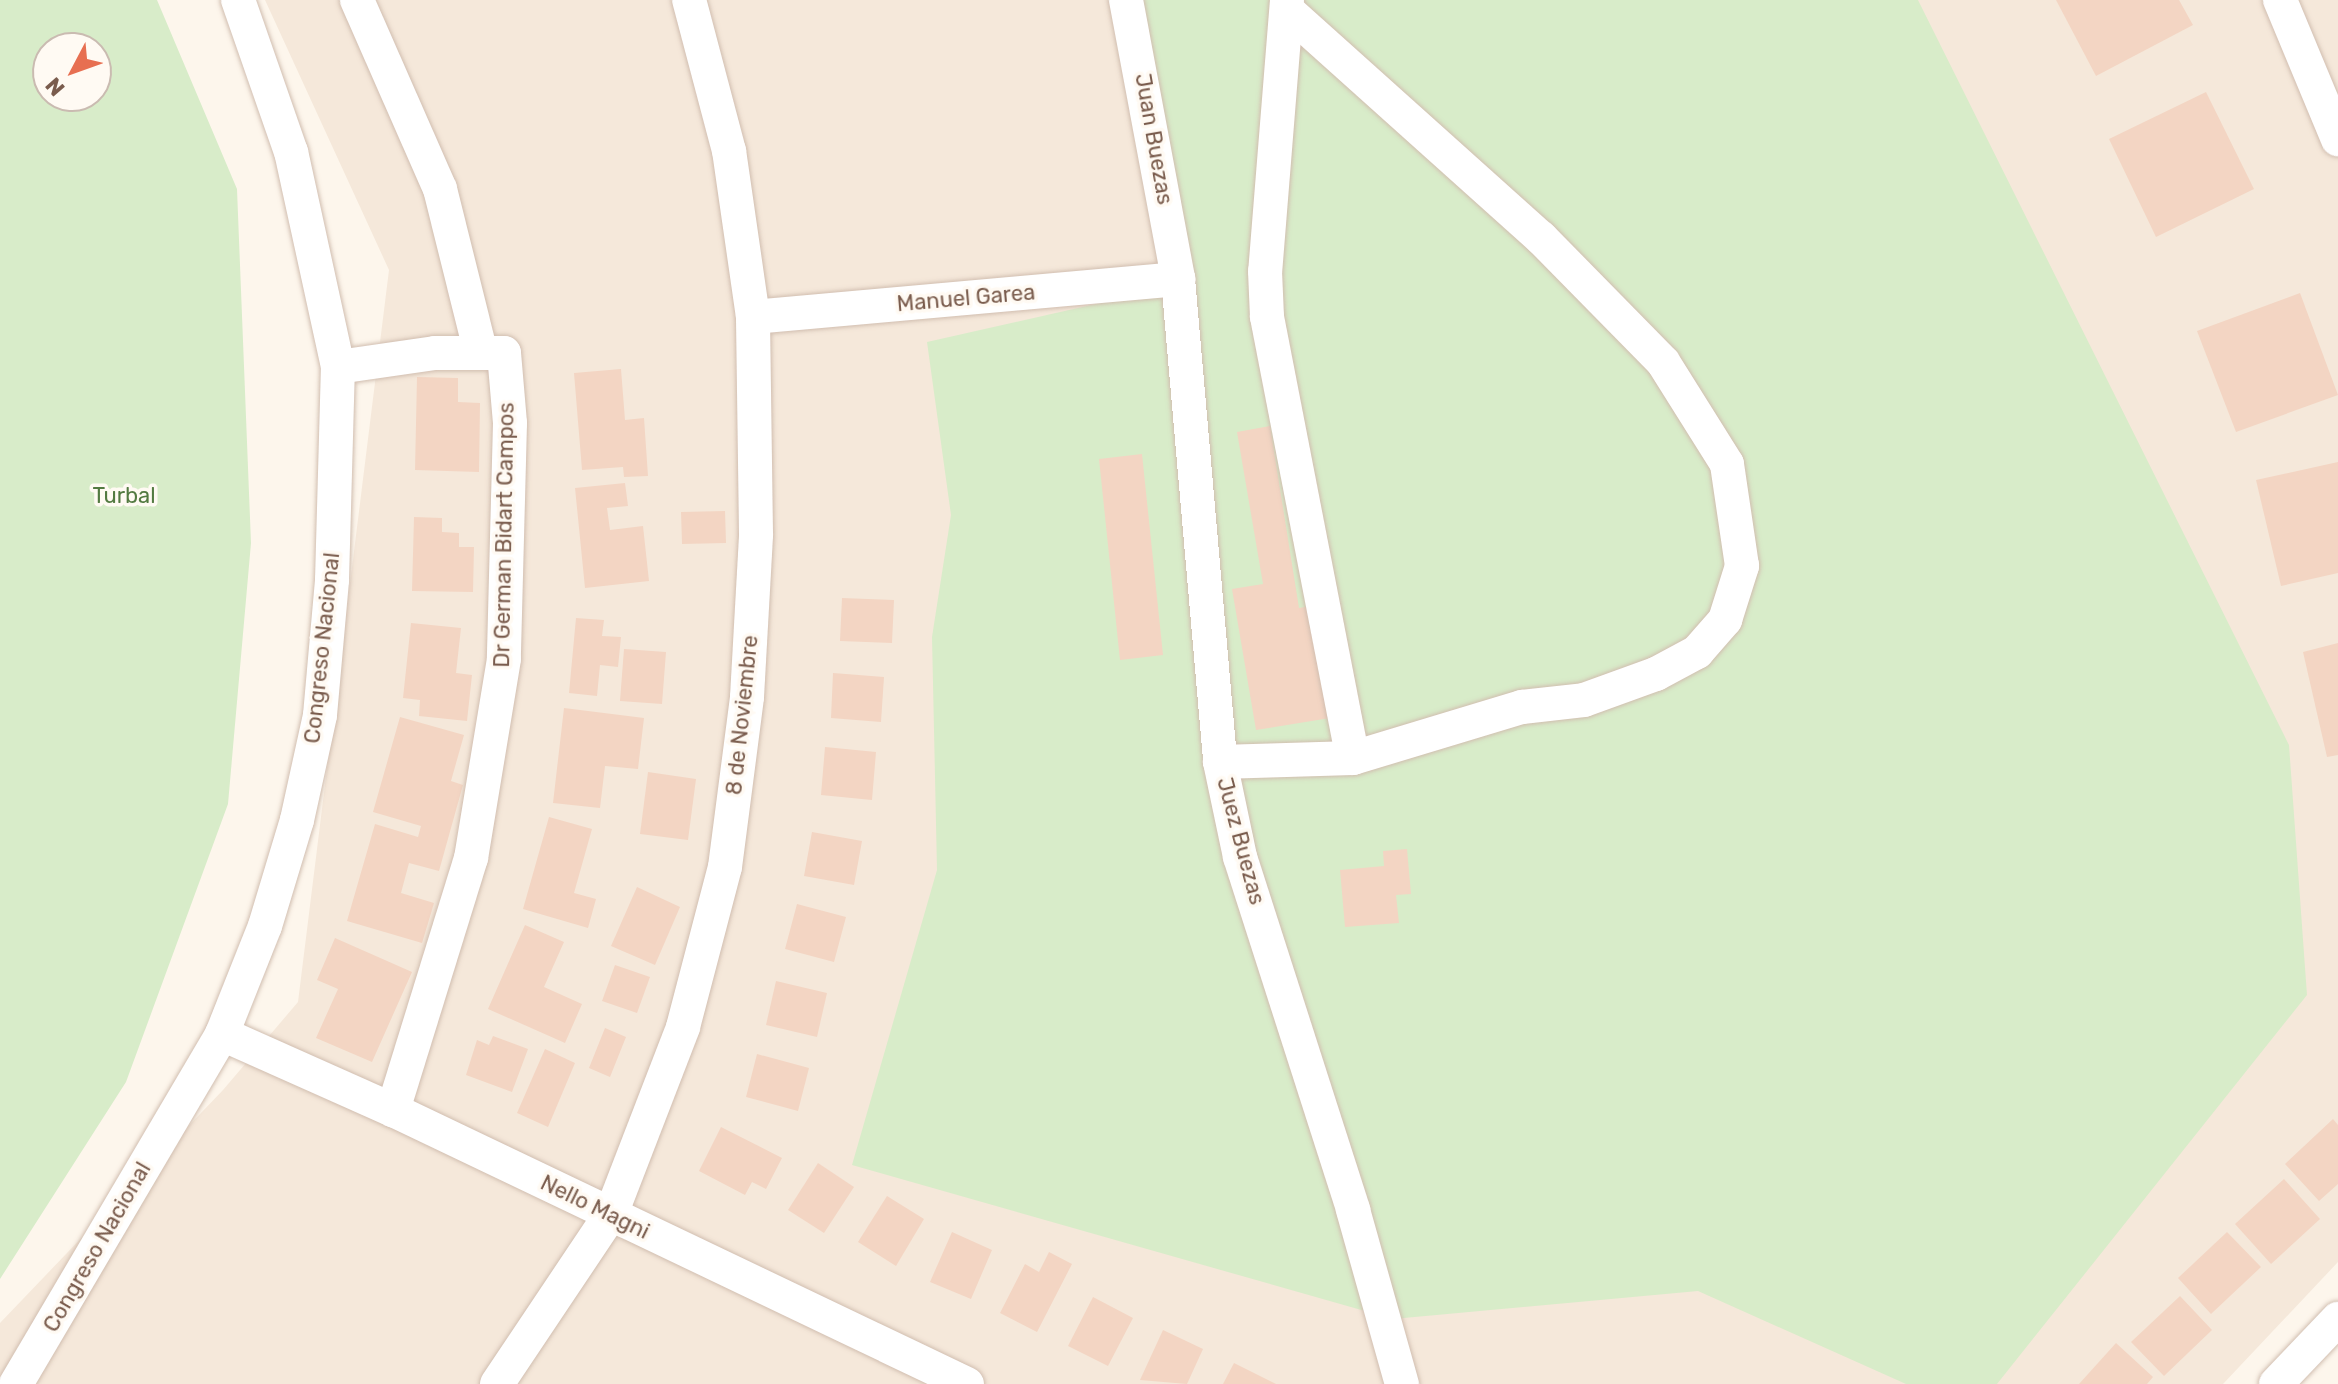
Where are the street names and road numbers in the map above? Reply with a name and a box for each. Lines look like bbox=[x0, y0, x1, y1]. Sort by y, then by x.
street label: Juan Buezas bbox=[1129, 71, 1179, 207]
street label: Manuel Garea bbox=[896, 279, 1036, 317]
street label: Dr German Bidart Campos bbox=[488, 402, 520, 668]
street label: Congreso Nacional bbox=[299, 551, 345, 745]
street label: 8 de Noviembre bbox=[720, 634, 764, 796]
street label: Juez Buezas bbox=[1211, 774, 1271, 908]
street label: Congreso Nacional bbox=[38, 1157, 156, 1337]
street label: Nello Magni bbox=[536, 1169, 654, 1245]

